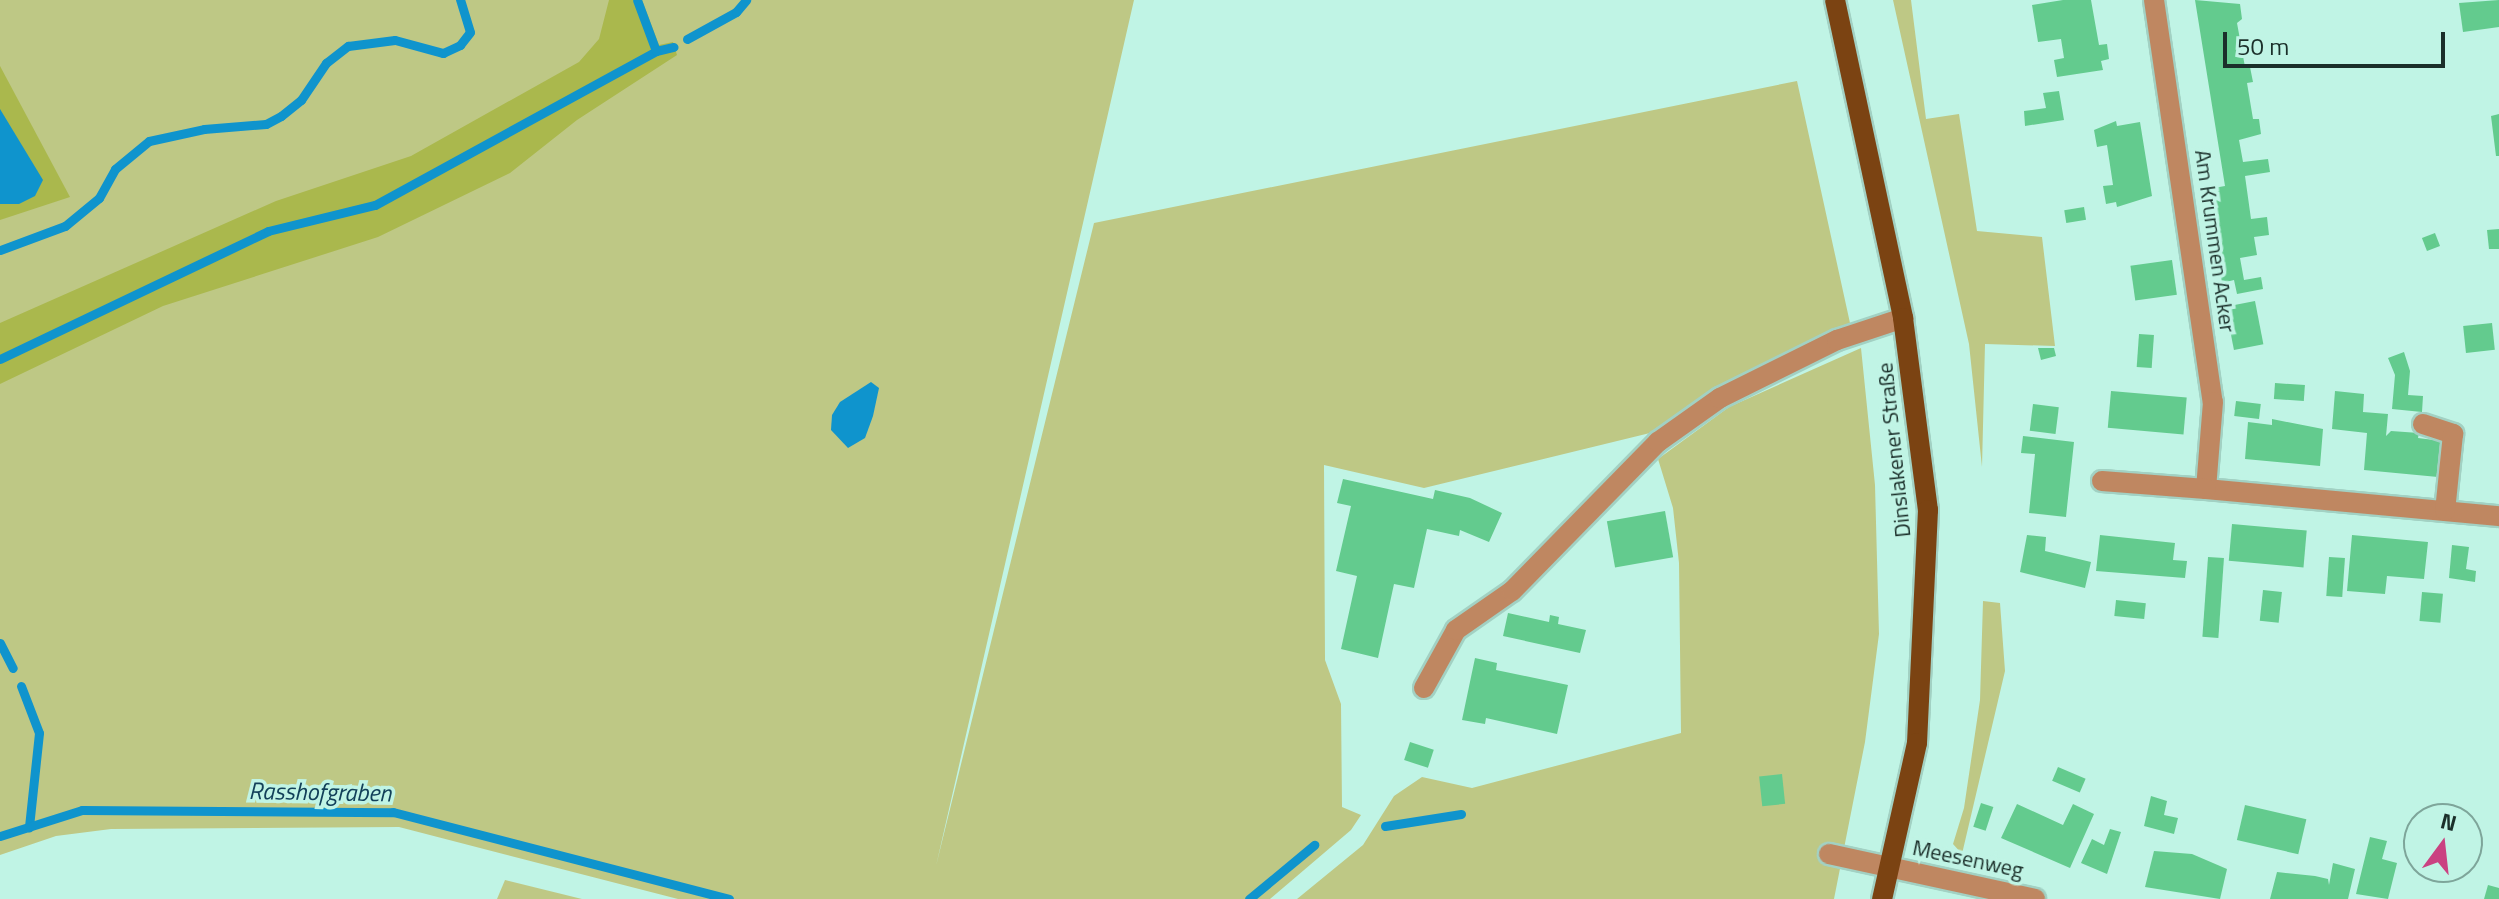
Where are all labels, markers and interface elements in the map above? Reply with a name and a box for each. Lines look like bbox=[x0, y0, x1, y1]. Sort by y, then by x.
scale bar bbox=[2227, 16, 2449, 66]
text: 50 m bbox=[2237, 28, 2289, 64]
street label: Am Krummen Acker bbox=[2189, 148, 2241, 334]
street label: Dinslakener Straße bbox=[1872, 361, 1916, 539]
water label: Rasshofgraben bbox=[248, 776, 392, 808]
north arrow bbox=[2403, 803, 2483, 883]
text: N bbox=[2437, 803, 2460, 840]
street label: Meesenweg bbox=[1910, 834, 2026, 884]

